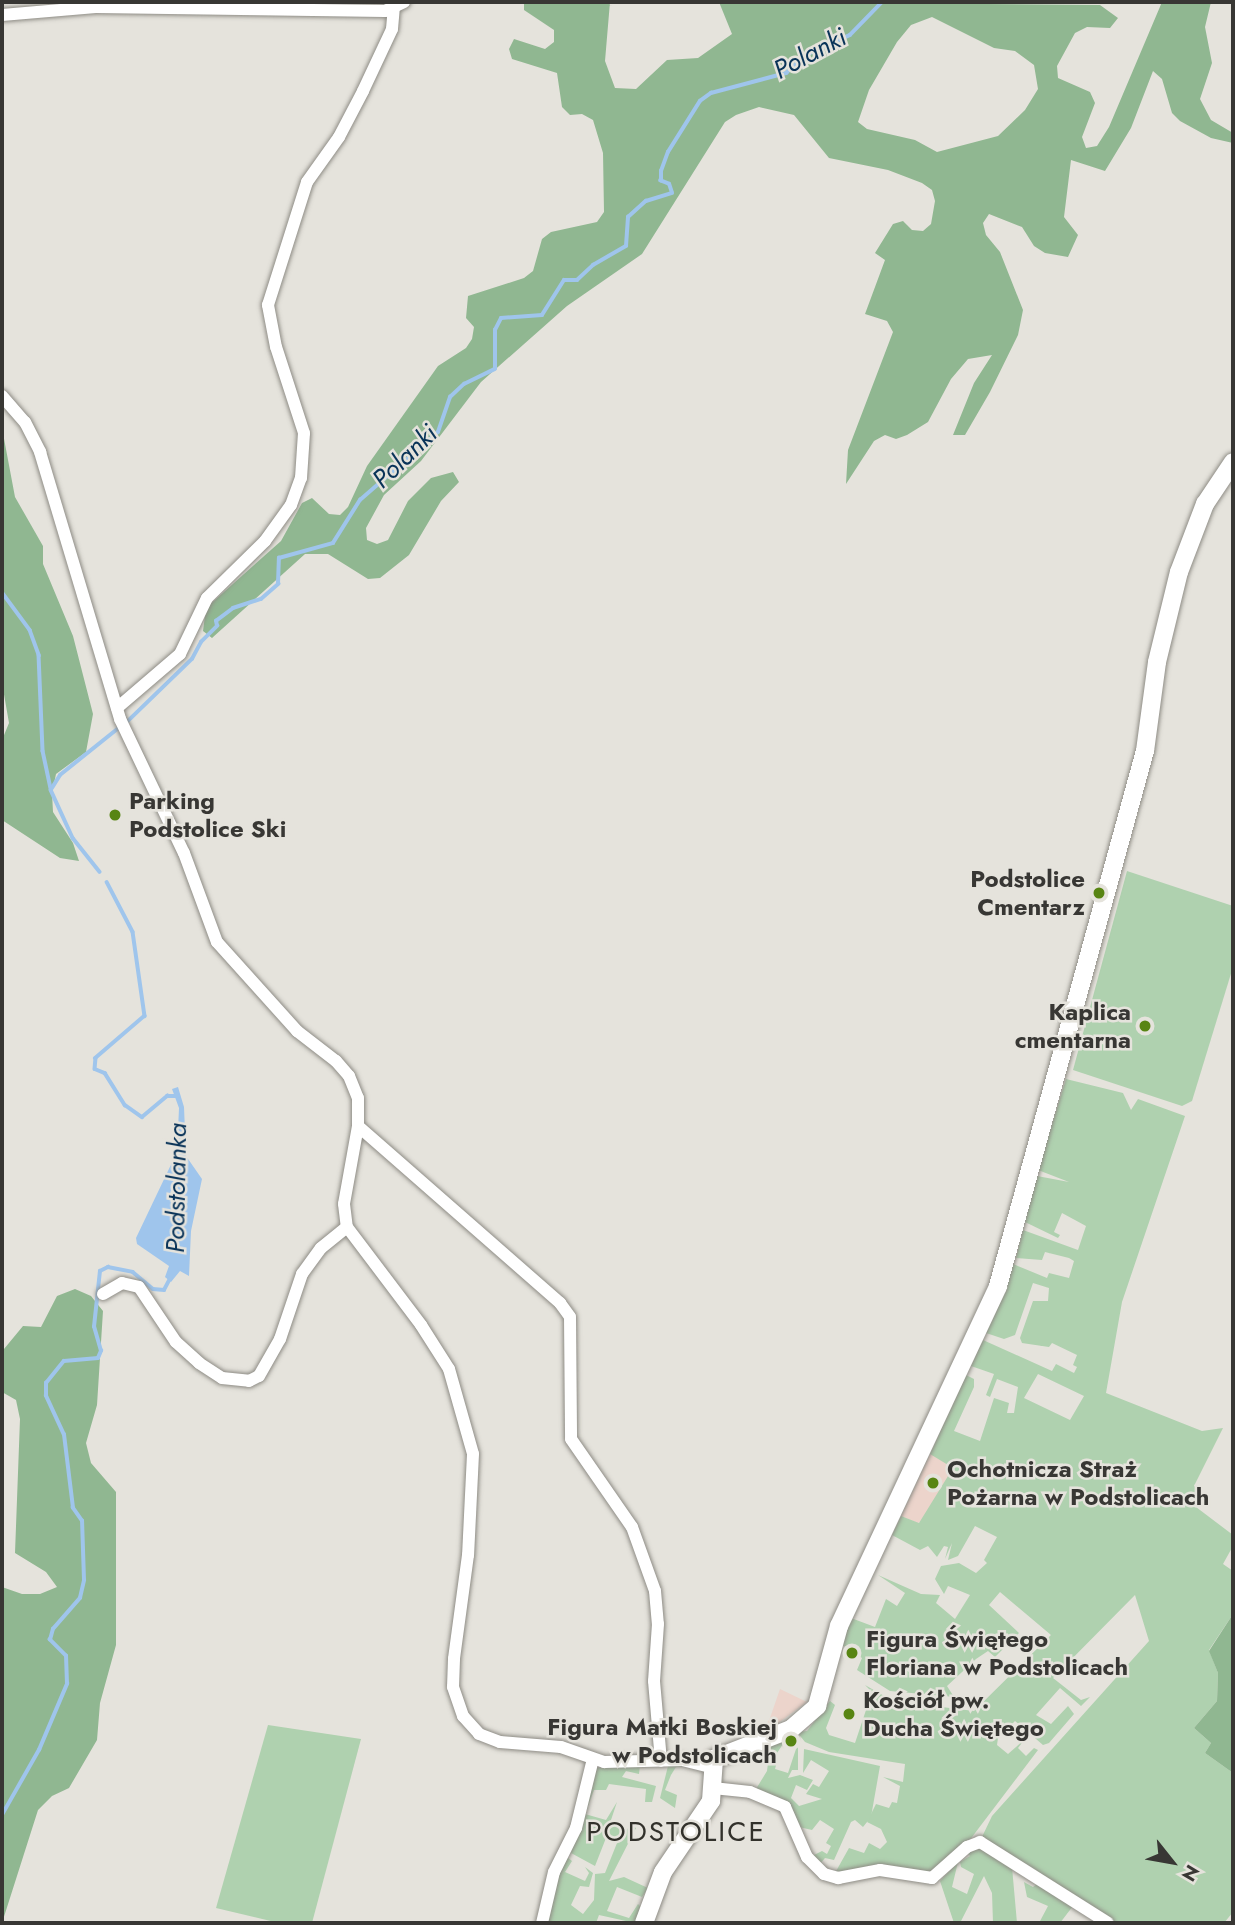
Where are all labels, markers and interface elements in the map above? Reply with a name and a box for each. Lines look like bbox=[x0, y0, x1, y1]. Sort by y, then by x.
water label: Polanki bbox=[768, 22, 852, 86]
water label: Polanki bbox=[366, 419, 444, 495]
place label: Parking Podstolice Ski bbox=[129, 787, 286, 843]
marker: Parking Podstolice Ski bbox=[107, 807, 123, 823]
place label: Podstolice Cmentarz bbox=[970, 865, 1085, 921]
marker: Podstolice Cmentarz bbox=[1091, 885, 1107, 901]
place label: Kaplica cmentarna bbox=[1015, 998, 1131, 1054]
marker: Kaplica cmentarna bbox=[1137, 1018, 1153, 1034]
water label: Podstolanka bbox=[160, 1123, 194, 1253]
place label: Ochotnicza Straż Pożarna w Podstolicach bbox=[947, 1455, 1209, 1511]
marker: Ochotnicza Straż Pożarna w Podstolicach bbox=[925, 1475, 941, 1491]
place label: Figura Świętego Floriana w Podstolicach bbox=[866, 1625, 1128, 1681]
marker: Figura Świętego Floriana w Podstolicach bbox=[844, 1645, 860, 1661]
place label: Kościół pw. Ducha Świętego bbox=[863, 1686, 1044, 1742]
marker: Kościół pw. Ducha Świętego bbox=[841, 1706, 857, 1722]
place label: Figura Matki Boskiej w Podstolicach bbox=[547, 1713, 777, 1769]
marker: Figura Matki Boskiej w Podstolicach bbox=[783, 1733, 799, 1749]
district label: PODSTOLICE bbox=[587, 1815, 765, 1849]
north arrow bbox=[1137, 1827, 1207, 1897]
text: N bbox=[1175, 1860, 1206, 1886]

